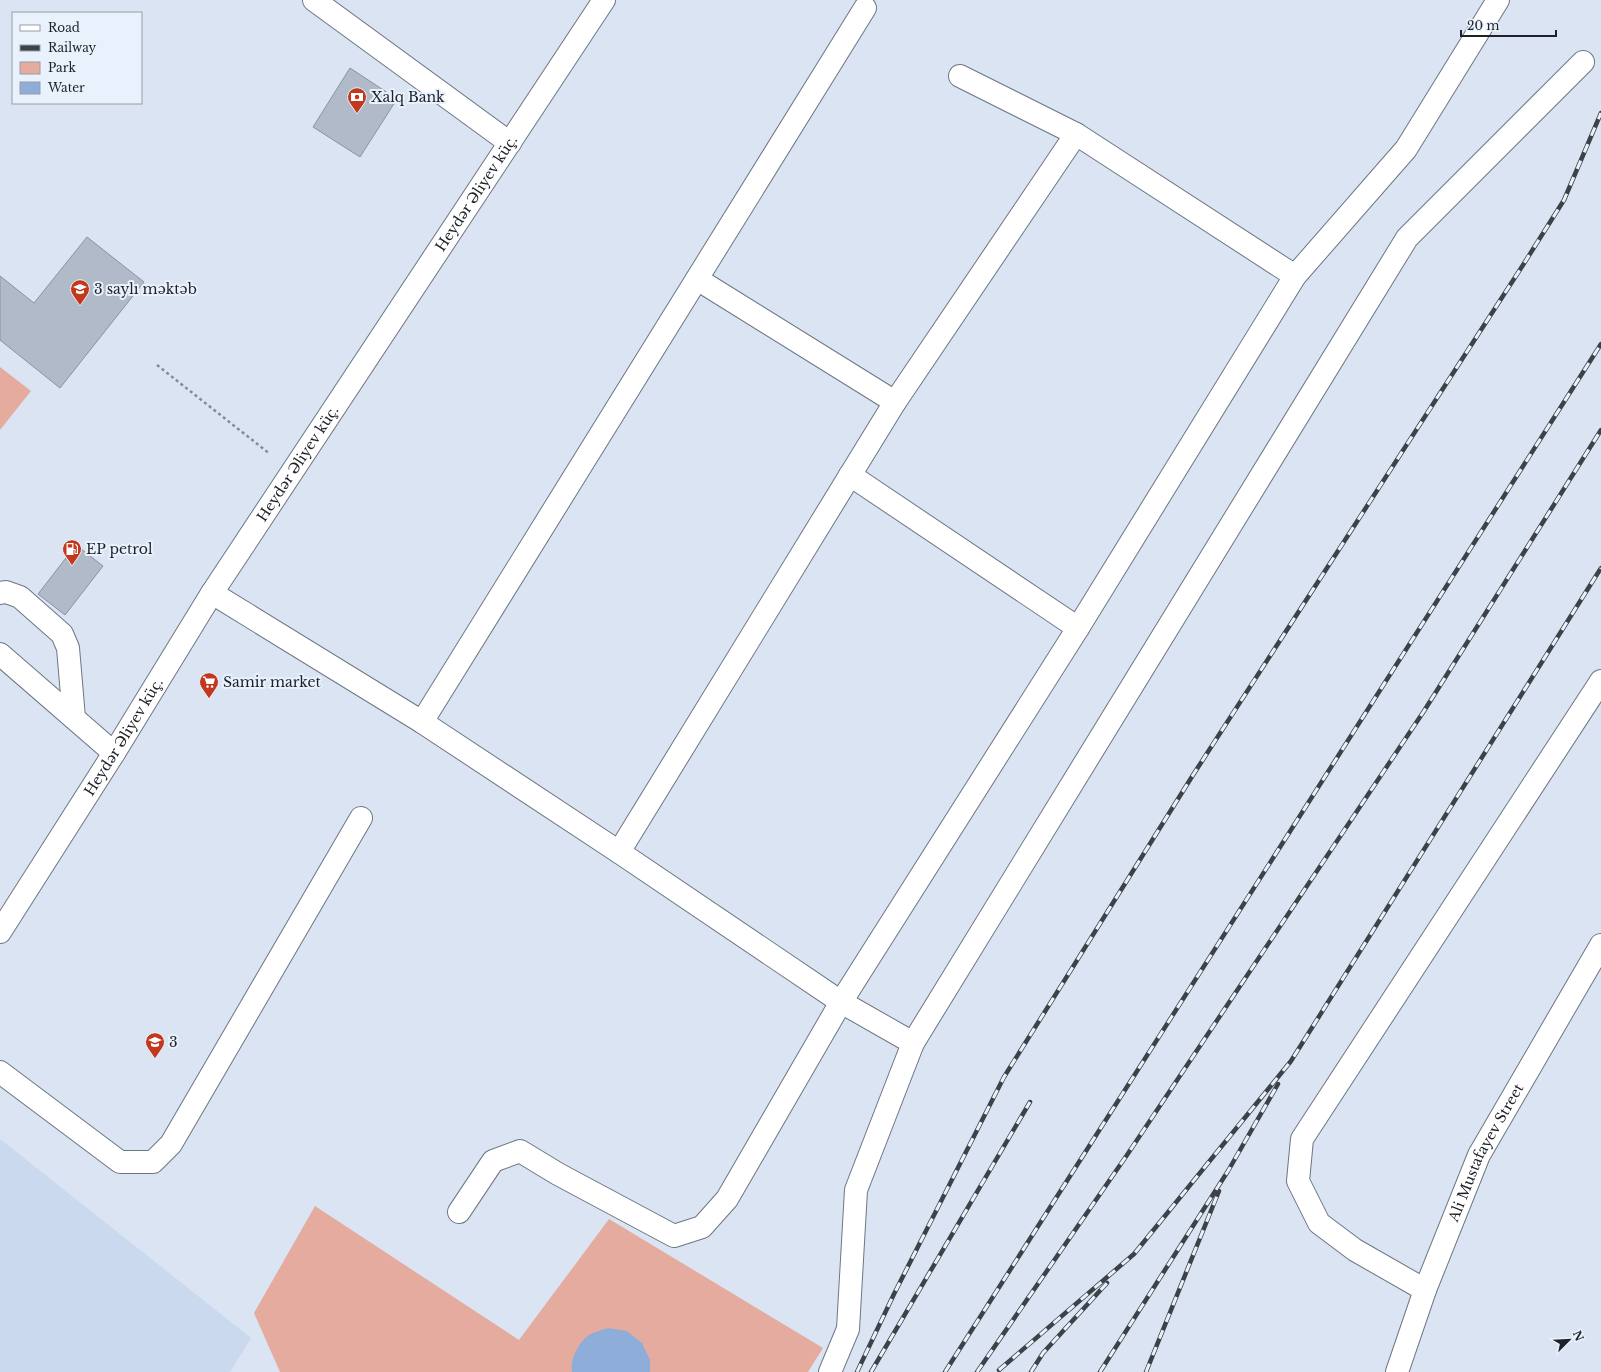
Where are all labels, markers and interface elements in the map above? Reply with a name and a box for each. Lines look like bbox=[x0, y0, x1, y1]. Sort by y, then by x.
legend bbox=[12, 12, 142, 104]
scale bar bbox=[1461, 12, 1556, 38]
text: 20 m bbox=[1467, 18, 1499, 33]
text: Road bbox=[48, 20, 80, 35]
text: Railway bbox=[48, 40, 97, 55]
text: Park bbox=[48, 60, 76, 75]
text: Water bbox=[47, 80, 85, 95]
bank icon: Xalq Bank bbox=[346, 86, 368, 114]
place label: Xalq Bank bbox=[371, 88, 445, 106]
street label: Heydər Əliyev küç. bbox=[431, 132, 521, 255]
school or university icon: 3 saylı məktəb bbox=[69, 278, 91, 306]
place label: 3 saylı məktəb bbox=[94, 280, 197, 298]
street label: Heydər Əliyev küç. bbox=[253, 402, 342, 525]
fuel station icon: EP petrol bbox=[61, 538, 83, 566]
place label: EP petrol bbox=[86, 540, 153, 558]
supermarket icon: Samir market bbox=[198, 671, 220, 699]
place label: Samir market bbox=[223, 673, 321, 691]
street label: Heydər Əliyev küç. bbox=[80, 675, 167, 799]
school or university icon: 3 bbox=[144, 1031, 166, 1059]
place label: 3 bbox=[169, 1033, 178, 1051]
street label: Ali Mustafayev Street bbox=[1444, 1080, 1528, 1225]
north arrow bbox=[1549, 1320, 1589, 1360]
text: N bbox=[1570, 1328, 1587, 1344]

